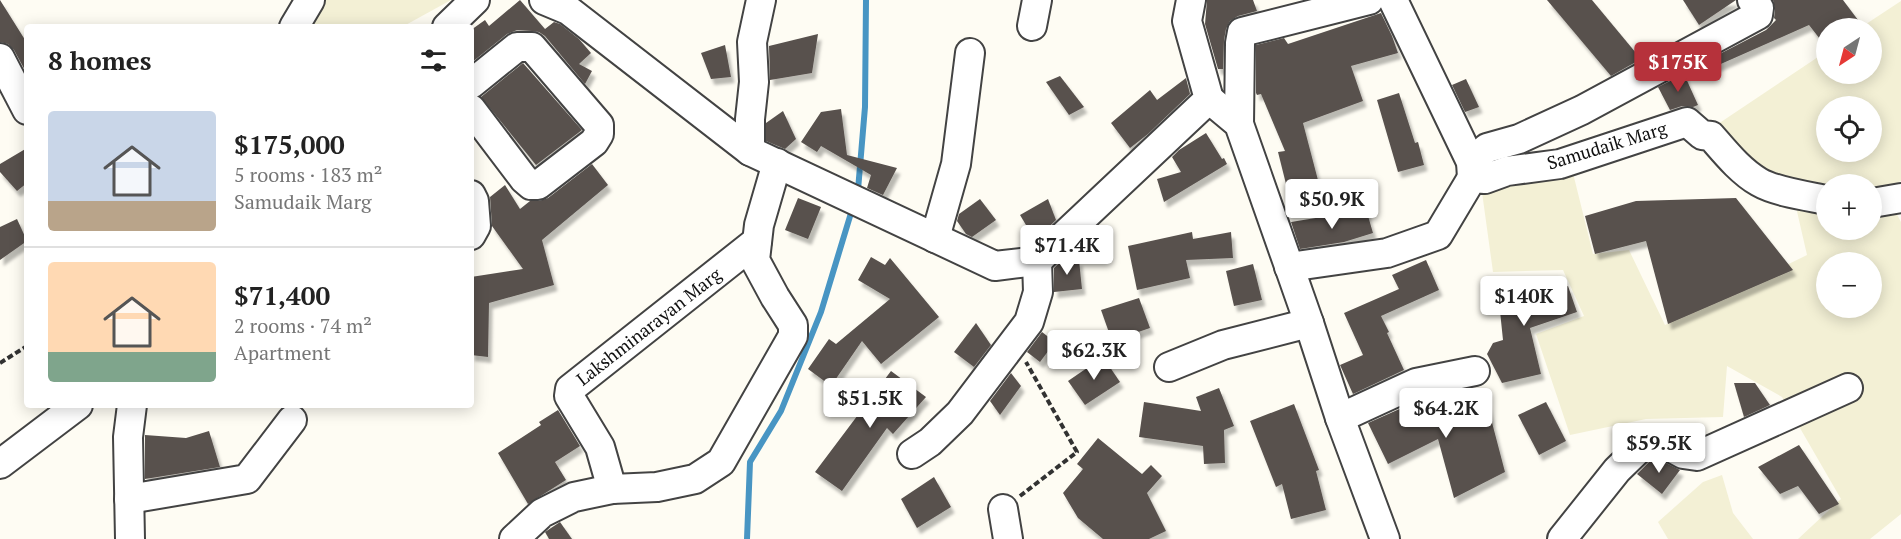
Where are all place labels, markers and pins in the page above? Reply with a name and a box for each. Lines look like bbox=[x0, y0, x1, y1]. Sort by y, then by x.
pin: $175K bbox=[1636, 42, 1720, 93]
pin: $50.9K bbox=[1283, 179, 1381, 230]
pin: $71.4K bbox=[1018, 225, 1116, 276]
pin: $140K bbox=[1482, 276, 1566, 327]
pin: $62.3K bbox=[1045, 330, 1143, 381]
pin: $51.5K bbox=[821, 378, 919, 429]
pin: $64.2K bbox=[1397, 388, 1495, 439]
pin: $59.5K bbox=[1610, 423, 1708, 474]

